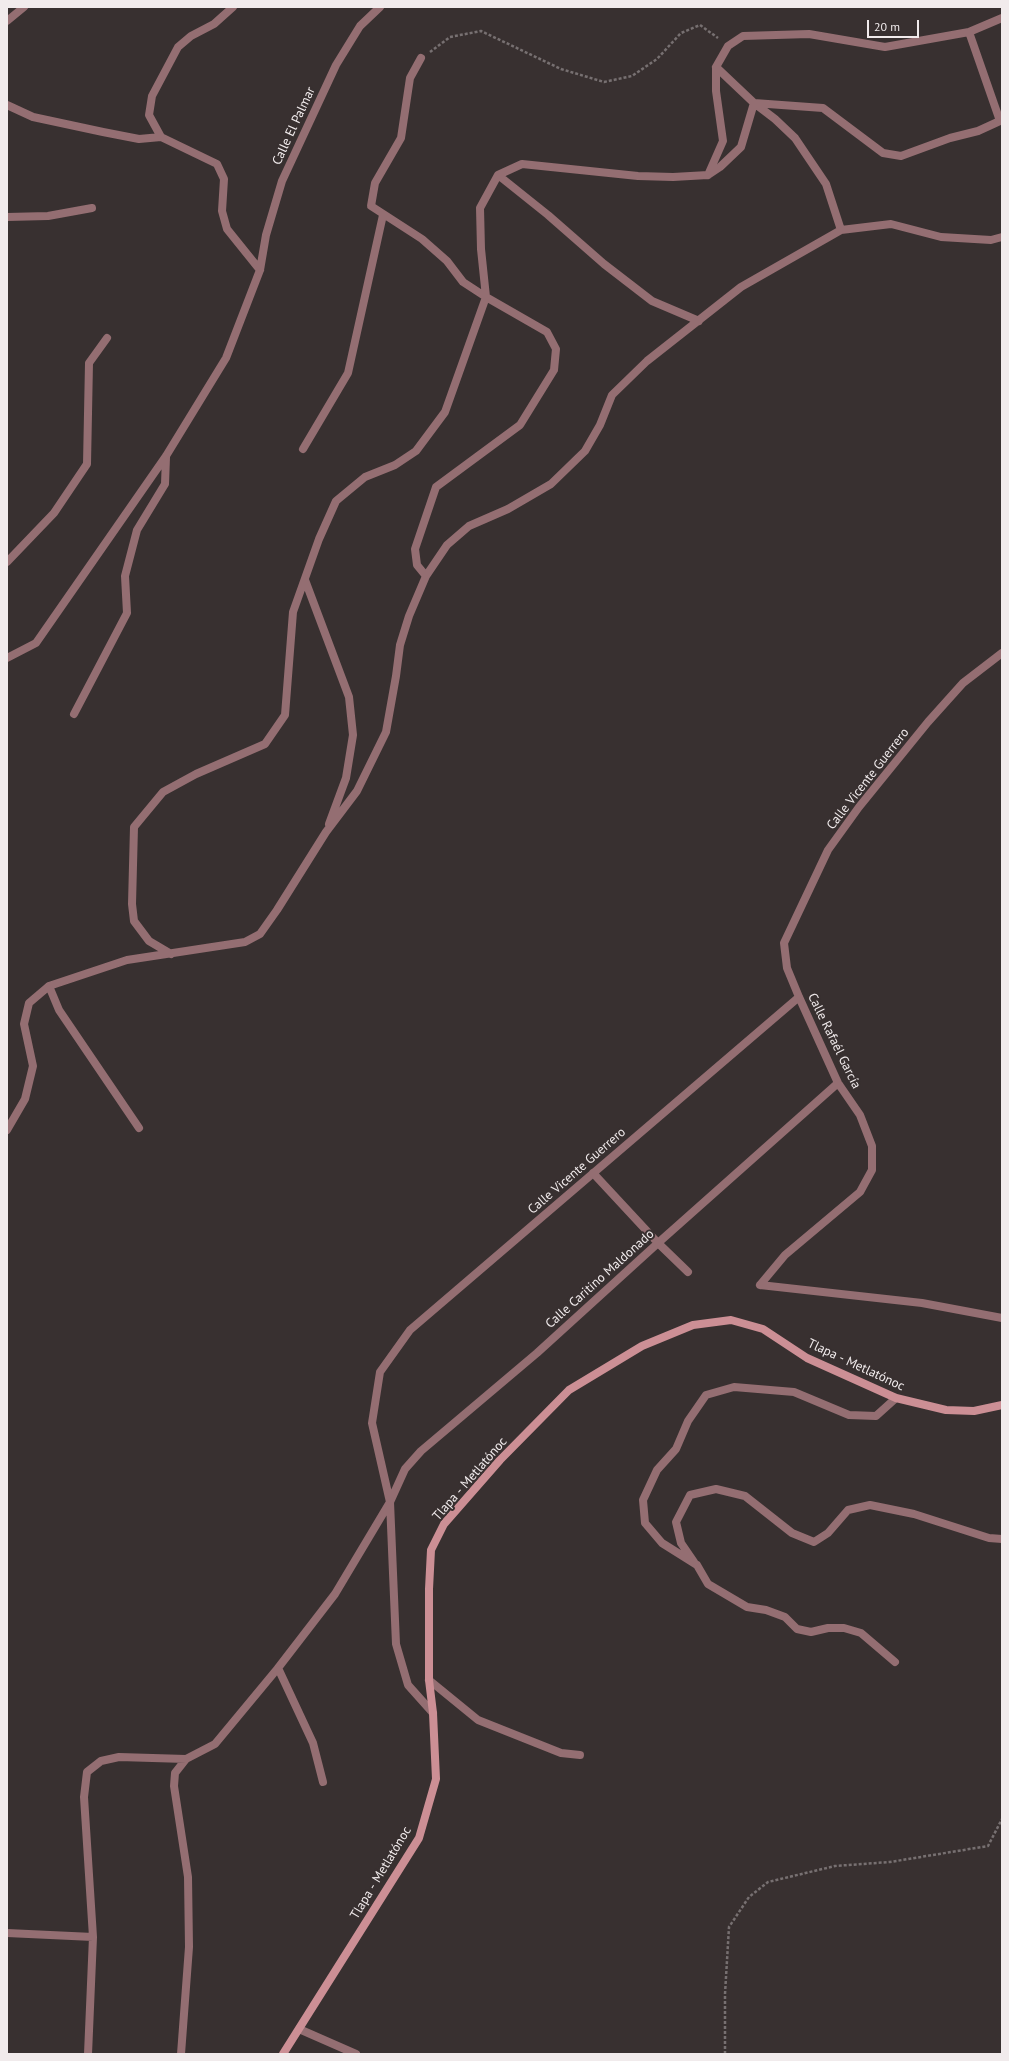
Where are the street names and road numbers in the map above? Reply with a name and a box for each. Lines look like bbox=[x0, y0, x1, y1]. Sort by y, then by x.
street label: Calle El Palmar bbox=[269, 85, 319, 167]
street label: Calle Vicente Guerrero bbox=[824, 725, 912, 833]
street label: Calle Rafaél García bbox=[804, 991, 864, 1091]
street label: Calle Vicente Guerrero bbox=[525, 1124, 629, 1218]
street label: Calle Caritino Maldonado bbox=[543, 1226, 657, 1332]
street label: Tlapa - Metlatónoc bbox=[805, 1336, 907, 1394]
street label: Tlapa - Metlatónoc bbox=[430, 1434, 510, 1524]
street label: Tlapa - Metlatónoc bbox=[347, 1824, 415, 1922]

